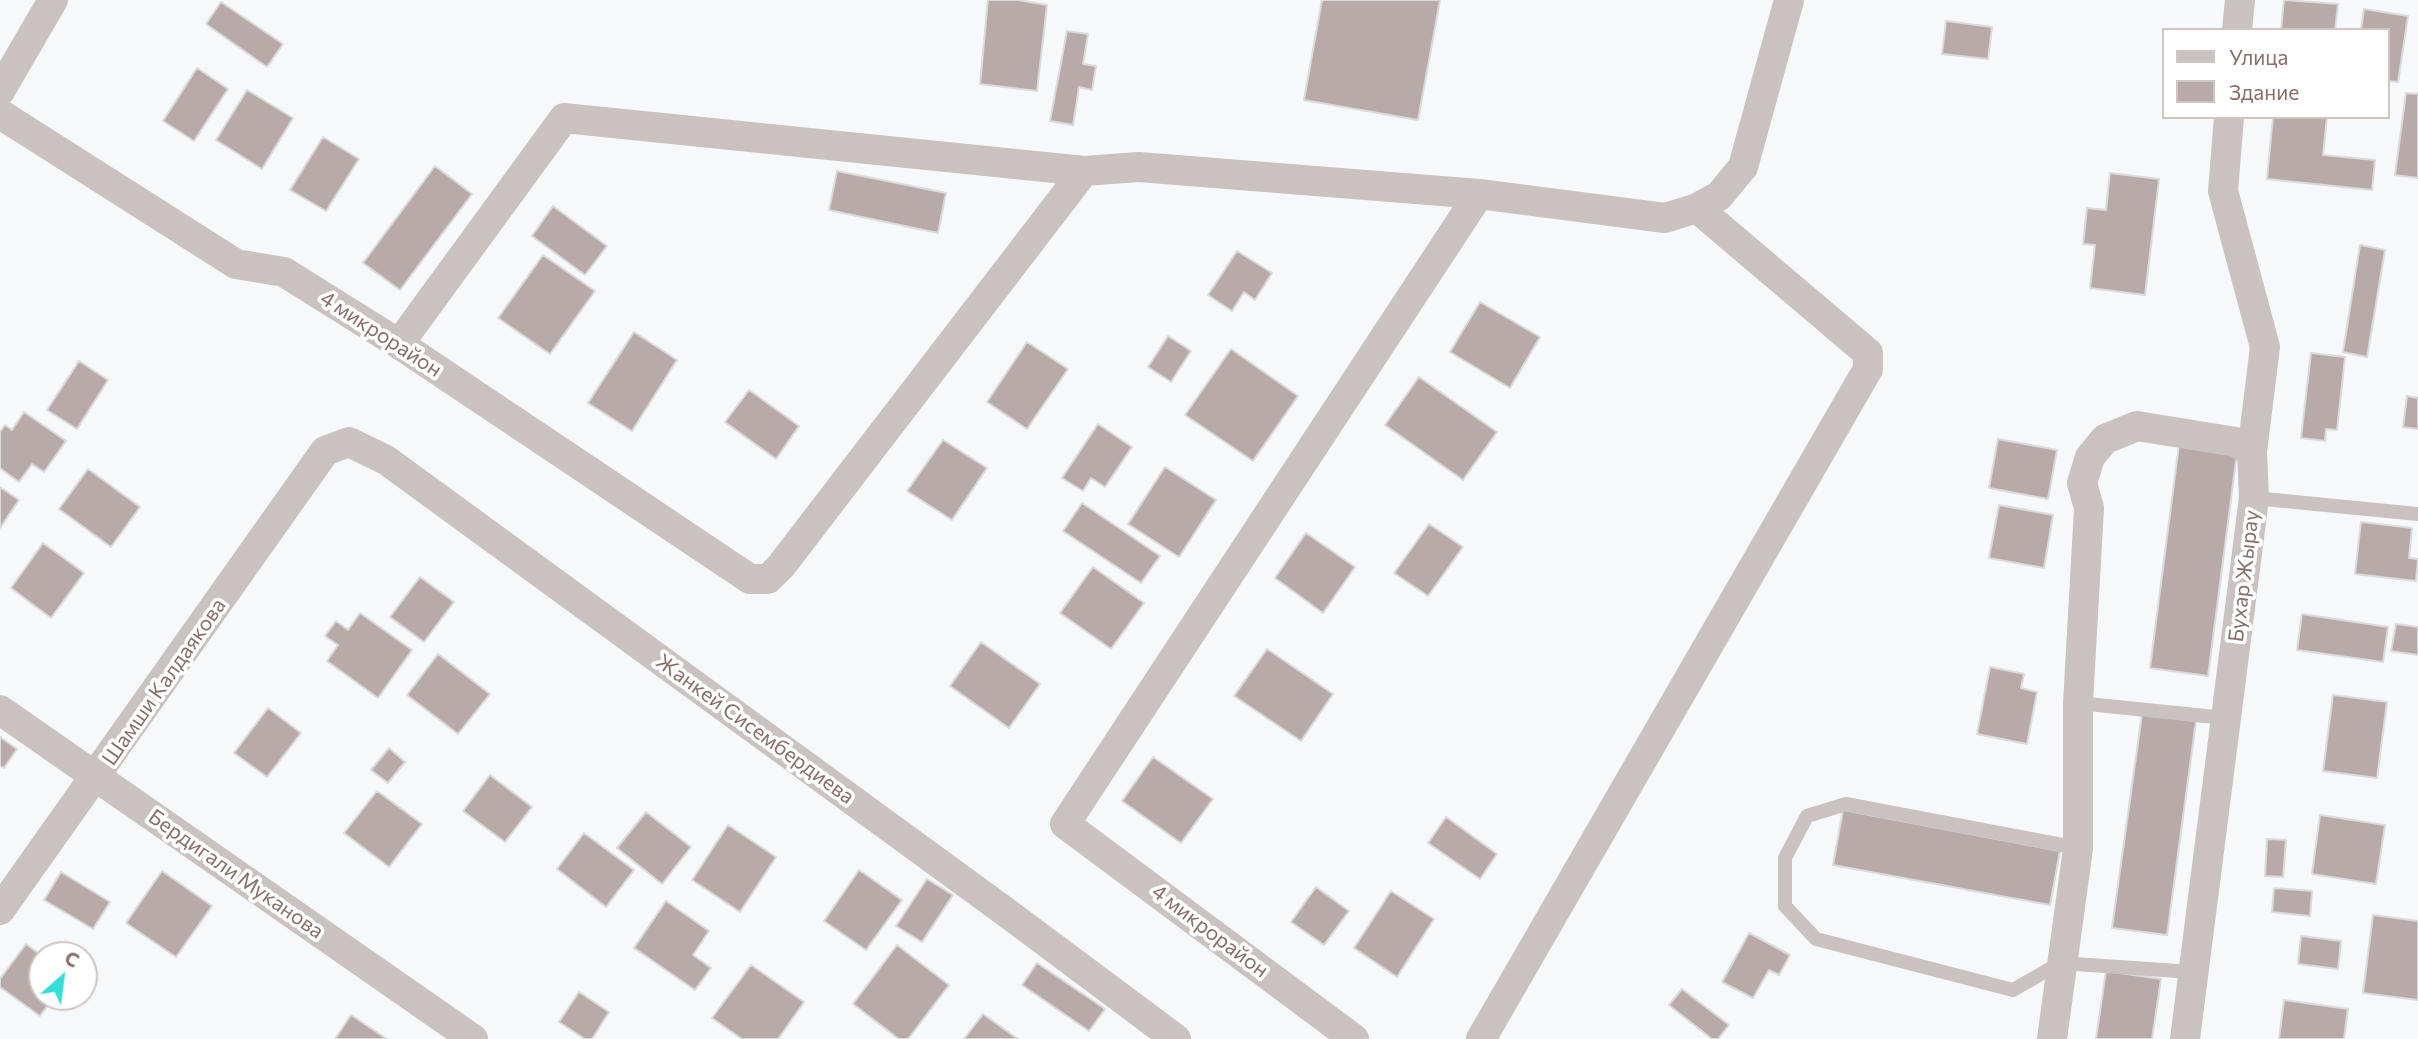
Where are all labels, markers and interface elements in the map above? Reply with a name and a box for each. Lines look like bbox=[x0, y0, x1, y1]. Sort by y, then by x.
legend bbox=[2162, 28, 2390, 119]
text: Улица bbox=[2229, 44, 2288, 69]
text: Здание bbox=[2229, 79, 2299, 104]
street label: 4 микрорайон bbox=[316, 285, 446, 383]
street label: Бухар Жырау bbox=[2223, 509, 2265, 643]
street label: Шамши Калдаякова bbox=[97, 594, 231, 770]
street label: Жанкей Сисембердиева bbox=[651, 649, 859, 809]
street label: Бердигали Муканова bbox=[144, 804, 328, 944]
street label: 4 микрорайон bbox=[1147, 879, 1273, 983]
north arrow bbox=[28, 941, 98, 1011]
text: С bbox=[61, 946, 83, 972]

